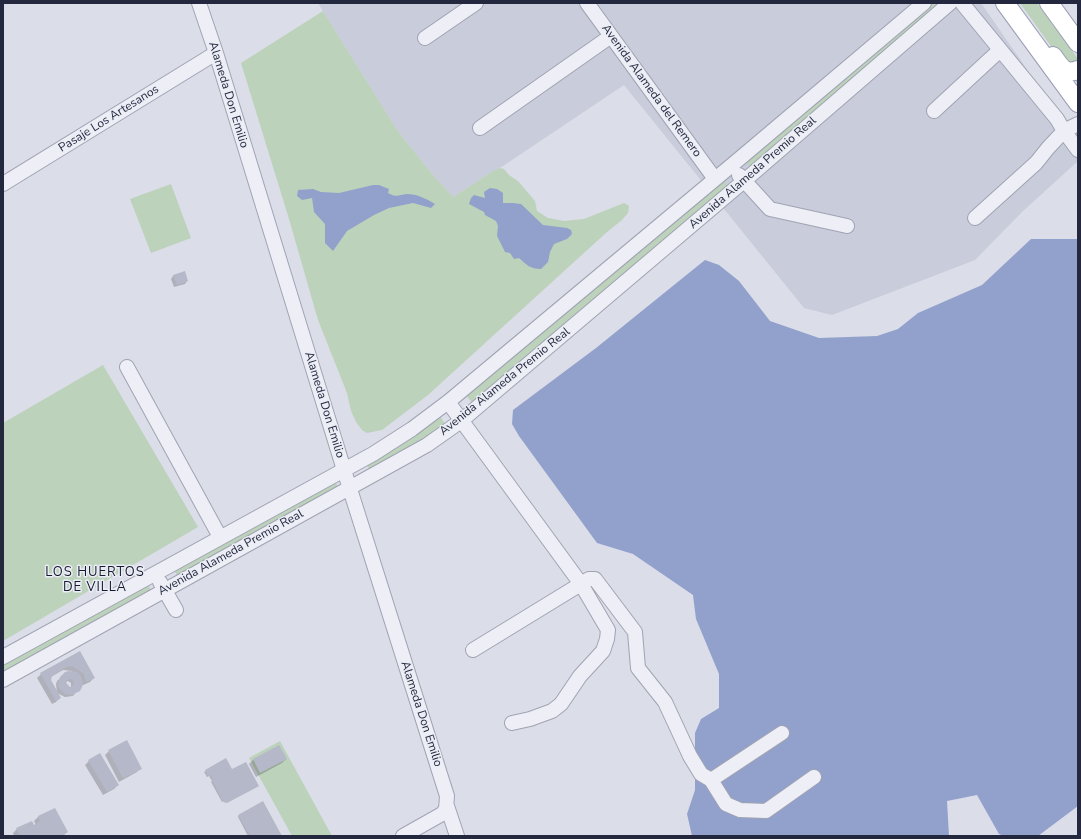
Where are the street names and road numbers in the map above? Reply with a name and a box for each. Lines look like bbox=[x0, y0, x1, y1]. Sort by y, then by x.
street label: Avenida Alameda del Remero bbox=[598, 22, 704, 160]
street label: Alameda Don Emilio bbox=[205, 40, 251, 150]
street label: Pasaje Los Artesanos bbox=[56, 82, 162, 156]
street label: Avenida Alameda Premio Real bbox=[686, 114, 820, 232]
street label: Avenida Alameda Premio Real bbox=[437, 325, 573, 439]
street label: Alameda Don Emilio bbox=[301, 350, 347, 460]
street label: Avenida Alameda Premio Real bbox=[156, 507, 306, 599]
street label: Alameda Don Emilio bbox=[397, 659, 445, 769]

